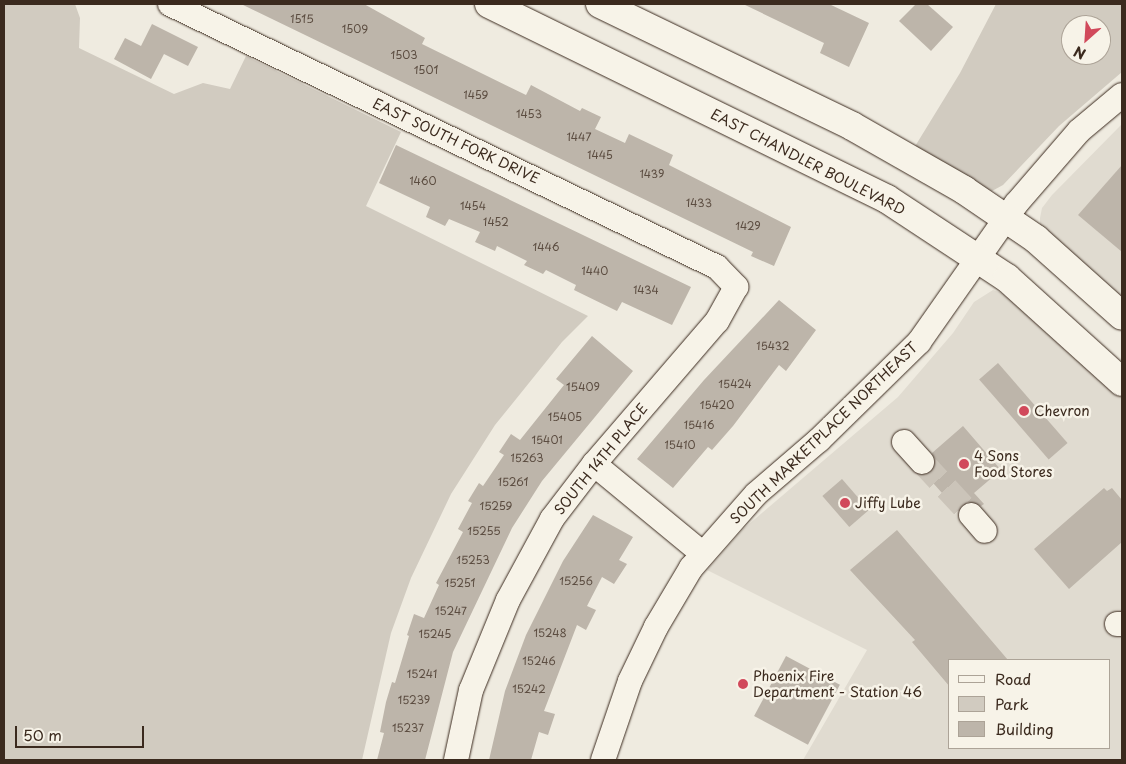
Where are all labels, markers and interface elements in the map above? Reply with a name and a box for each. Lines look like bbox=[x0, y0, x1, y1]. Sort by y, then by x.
house number: 1515 bbox=[290, 12, 314, 26]
north arrow bbox=[1061, 15, 1111, 65]
house number: 1509 bbox=[342, 22, 368, 36]
text: N bbox=[1070, 41, 1089, 65]
house number: 1503 bbox=[391, 48, 417, 62]
house number: 1501 bbox=[414, 63, 438, 77]
house number: 1459 bbox=[464, 88, 488, 102]
street label: EAST SOUTH FORK DRIVE bbox=[370, 95, 542, 187]
street label: EAST CHANDLER BOULEVARD bbox=[707, 105, 909, 219]
house number: 1453 bbox=[516, 107, 542, 121]
house number: 1447 bbox=[567, 130, 591, 144]
house number: 1445 bbox=[587, 148, 613, 162]
house number: 1439 bbox=[640, 167, 664, 181]
house number: 1460 bbox=[409, 174, 437, 188]
house number: 1433 bbox=[686, 196, 712, 210]
house number: 1454 bbox=[460, 199, 486, 213]
house number: 1452 bbox=[483, 215, 509, 229]
house number: 1429 bbox=[735, 219, 761, 233]
house number: 1446 bbox=[532, 240, 560, 254]
house number: 1440 bbox=[582, 264, 608, 278]
house number: 1434 bbox=[633, 283, 659, 297]
street label: SOUTH MARKETPLACE NORTHEAST bbox=[726, 338, 922, 528]
house number: 15432 bbox=[756, 339, 790, 353]
house number: 15424 bbox=[718, 377, 752, 391]
house number: 15409 bbox=[566, 380, 600, 394]
house number: 15420 bbox=[700, 398, 734, 412]
street label: SOUTH 14TH PLACE bbox=[551, 400, 651, 518]
place label: Chevron bbox=[1034, 403, 1090, 419]
marker: Chevron bbox=[1018, 405, 1030, 417]
house number: 15405 bbox=[548, 410, 582, 424]
house number: 15416 bbox=[684, 418, 714, 432]
house number: 15401 bbox=[531, 433, 563, 447]
house number: 15410 bbox=[664, 438, 696, 452]
place label: 4 Sons Food Stores bbox=[974, 448, 1052, 481]
house number: 15263 bbox=[510, 451, 544, 465]
marker: 4 Sons Food Stores bbox=[958, 458, 970, 470]
house number: 15261 bbox=[498, 475, 528, 489]
place label: Jiffy Lube bbox=[855, 495, 921, 511]
marker: Jiffy Lube bbox=[839, 497, 851, 509]
house number: 15259 bbox=[479, 499, 513, 513]
house number: 15255 bbox=[467, 524, 501, 538]
house number: 15253 bbox=[456, 553, 490, 567]
house number: 15256 bbox=[559, 574, 593, 588]
house number: 15251 bbox=[444, 576, 476, 590]
house number: 15247 bbox=[435, 604, 467, 618]
house number: 15248 bbox=[533, 626, 567, 640]
house number: 15245 bbox=[419, 627, 451, 641]
house number: 15246 bbox=[522, 654, 556, 668]
legend bbox=[948, 659, 1111, 749]
house number: 15241 bbox=[407, 667, 437, 681]
text: Road bbox=[995, 667, 1031, 690]
place label: Phoenix Fire Department - Station 46 bbox=[753, 668, 922, 700]
marker: Phoenix Fire Department - Station 46 bbox=[737, 678, 749, 690]
house number: 15242 bbox=[512, 682, 546, 696]
text: Park bbox=[995, 692, 1029, 715]
house number: 15239 bbox=[398, 693, 430, 707]
scale bar bbox=[18, 716, 146, 748]
text: Building bbox=[995, 717, 1054, 740]
house number: 15237 bbox=[392, 721, 424, 735]
text: 50 m bbox=[23, 723, 62, 746]

